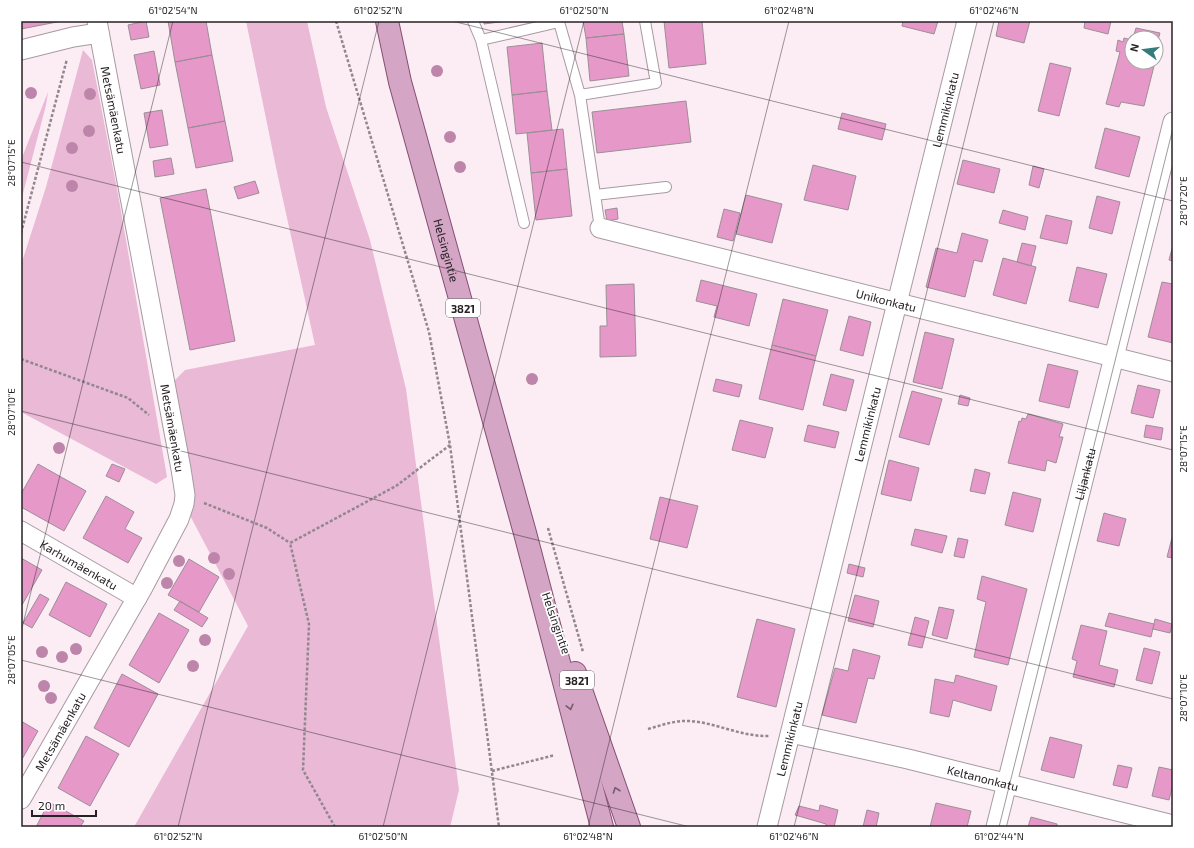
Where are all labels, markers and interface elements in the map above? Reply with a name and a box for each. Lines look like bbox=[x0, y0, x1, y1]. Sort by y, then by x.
text: 61°02'54"N bbox=[148, 4, 198, 16]
text: 61°02'52"N bbox=[354, 4, 402, 16]
text: 61°02'50"N bbox=[559, 4, 609, 16]
text: 61°02'48"N bbox=[764, 4, 814, 16]
text: 61°02'46"N bbox=[969, 4, 1019, 16]
north arrow bbox=[1124, 30, 1164, 70]
text: N bbox=[1127, 42, 1141, 53]
street label: Metsämäenkatu bbox=[99, 65, 129, 155]
street label: Lemmikinkatu bbox=[929, 71, 961, 149]
text: 28°07'15"E bbox=[5, 139, 17, 187]
text: 28°07'20"E bbox=[1177, 176, 1189, 226]
street label: Helsingintie bbox=[431, 217, 462, 283]
street label: Unikonkatu bbox=[854, 286, 918, 314]
road number: 3821 bbox=[446, 299, 480, 317]
street label: Metsämäenkatu bbox=[158, 383, 188, 473]
street label: Lemmikinkatu bbox=[851, 385, 883, 463]
text: 28°07'10"E bbox=[5, 388, 17, 436]
text: 28°07'15"E bbox=[1177, 425, 1189, 473]
street label: Liljankatu bbox=[1071, 446, 1098, 502]
street label: Karhumäenkatu bbox=[38, 537, 120, 592]
street label: Helsingintie bbox=[540, 590, 574, 656]
text: 28°07'05"E bbox=[5, 635, 17, 685]
road number: 3821 bbox=[560, 671, 594, 689]
text: 28°07'10"E bbox=[1177, 674, 1189, 722]
street label: Metsämäenkatu bbox=[32, 689, 88, 773]
street label: Lemmikinkatu bbox=[773, 700, 805, 778]
one-way arrow bbox=[565, 703, 574, 710]
street label: Keltanonkatu bbox=[946, 762, 1020, 793]
one-way arrow bbox=[612, 787, 620, 794]
scale bar bbox=[32, 792, 96, 818]
text: 20 m bbox=[38, 798, 65, 812]
text: 61°02'52"N bbox=[154, 830, 202, 842]
text: 61°02'50"N bbox=[358, 830, 408, 842]
text: 61°02'48"N bbox=[563, 830, 613, 842]
text: 61°02'46"N bbox=[769, 830, 819, 842]
text: 61°02'44"N bbox=[974, 830, 1024, 842]

